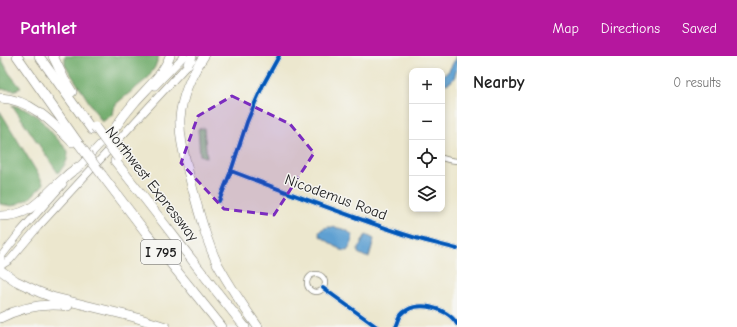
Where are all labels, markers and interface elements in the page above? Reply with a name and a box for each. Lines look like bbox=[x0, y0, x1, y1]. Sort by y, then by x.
text: Pathlet bbox=[20, 17, 76, 39]
text: Map bbox=[552, 20, 579, 37]
text: Directions bbox=[601, 20, 660, 37]
text: Saved bbox=[682, 20, 717, 37]
map controls bbox=[409, 68, 445, 212]
button: + bbox=[409, 68, 445, 104]
text: Nearby bbox=[473, 73, 524, 92]
text: 0 results bbox=[673, 75, 721, 90]
button: − bbox=[409, 104, 445, 140]
street label: Northwest Expressway bbox=[102, 123, 203, 245]
button: locate bbox=[409, 140, 445, 176]
street label: Nicodemus Road bbox=[282, 170, 390, 224]
button: layers bbox=[409, 176, 445, 212]
road number: I 795 bbox=[141, 240, 181, 264]

